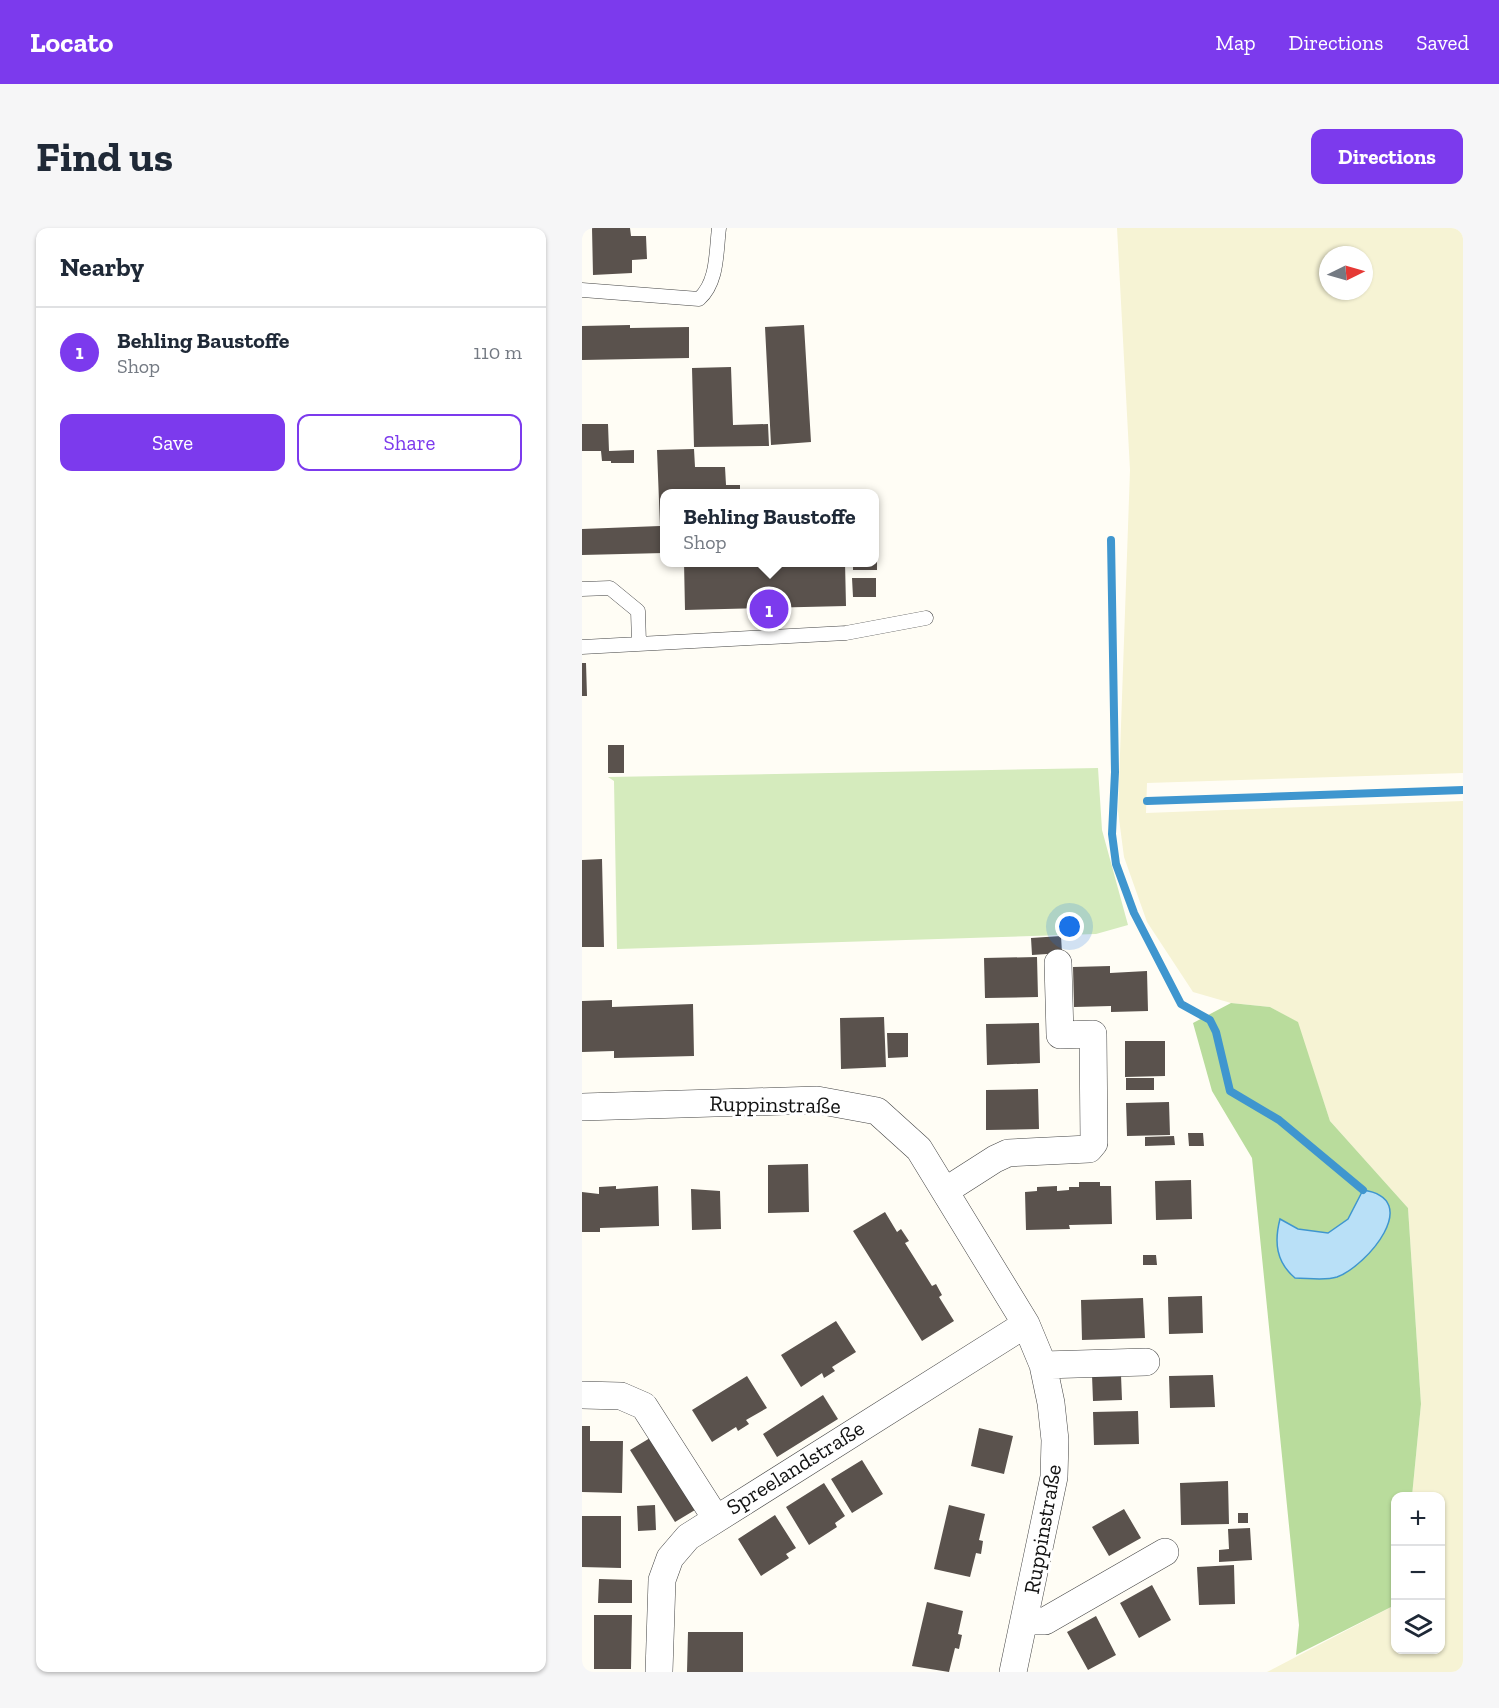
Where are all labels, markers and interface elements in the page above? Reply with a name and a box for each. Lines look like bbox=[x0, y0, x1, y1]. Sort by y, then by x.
text: Locato bbox=[30, 26, 113, 59]
text: Map bbox=[1216, 30, 1256, 55]
text: Directions bbox=[1289, 30, 1383, 55]
text: Saved bbox=[1416, 30, 1469, 55]
button: Directions bbox=[1311, 129, 1463, 184]
text: Find us bbox=[36, 131, 173, 182]
north arrow bbox=[1319, 246, 1373, 300]
text: Nearby bbox=[60, 251, 144, 283]
text: Behling Baustoffe bbox=[117, 327, 289, 354]
text: 1 bbox=[75, 340, 84, 364]
text: 110 m bbox=[473, 340, 522, 364]
text: Shop bbox=[117, 354, 160, 378]
button: Save bbox=[60, 414, 285, 471]
button: Share bbox=[297, 414, 522, 471]
popup bbox=[660, 489, 879, 567]
text: Behling Baustoffe bbox=[683, 503, 856, 530]
text: Shop bbox=[683, 530, 726, 554]
pin: 1 bbox=[750, 586, 789, 632]
your location bbox=[1055, 912, 1084, 941]
street label: Ruppinstraße bbox=[709, 1090, 841, 1119]
street label: Spreelandstraße bbox=[721, 1414, 869, 1521]
street label: Ruppinstraße bbox=[1018, 1462, 1067, 1596]
map controls bbox=[1391, 1492, 1445, 1654]
button: + bbox=[1391, 1492, 1445, 1546]
button: − bbox=[1391, 1546, 1445, 1600]
button: layers bbox=[1391, 1600, 1445, 1654]

